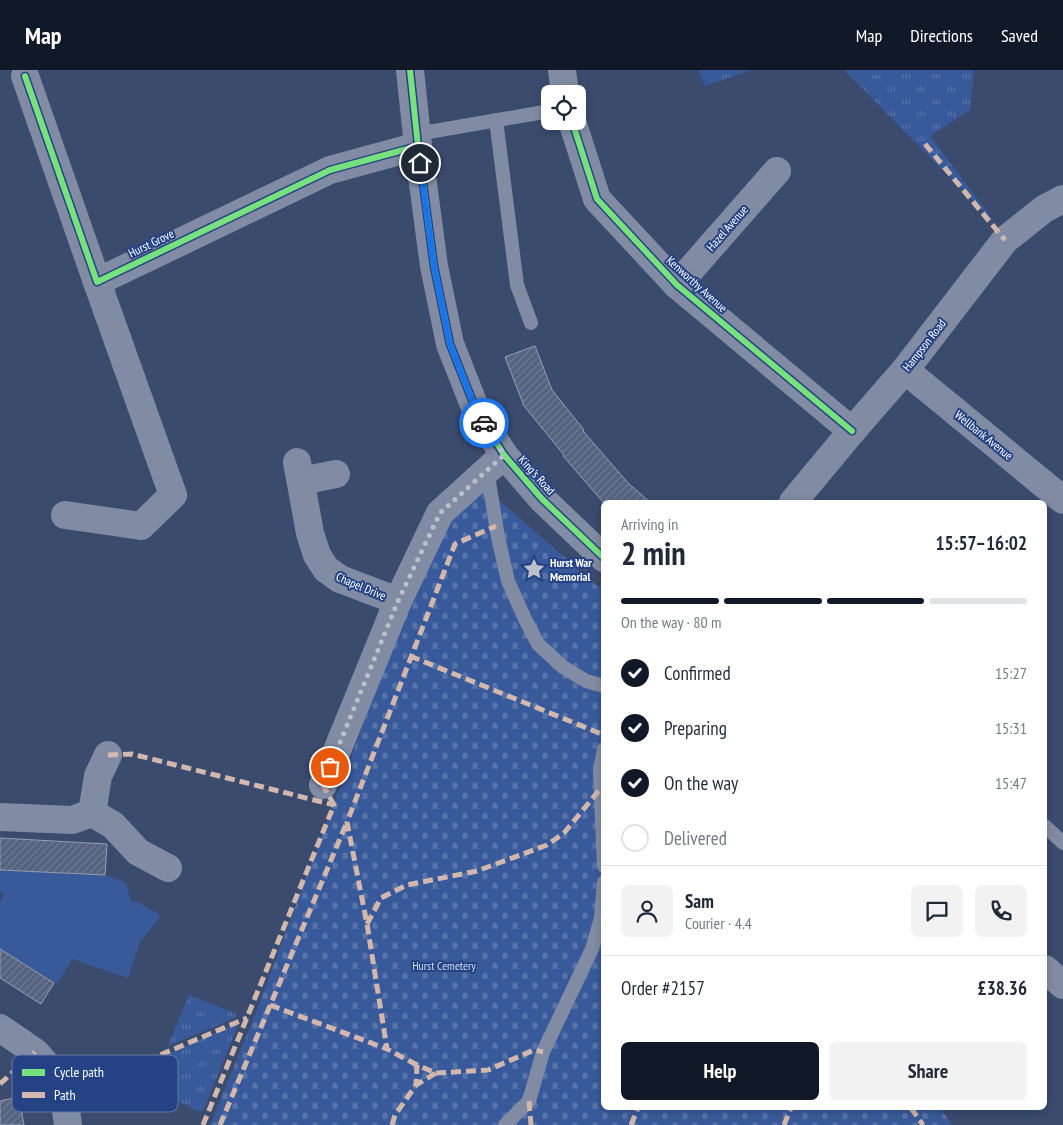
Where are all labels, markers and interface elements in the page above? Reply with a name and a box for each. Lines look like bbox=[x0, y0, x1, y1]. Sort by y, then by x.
text: Map bbox=[25, 20, 62, 51]
text: Map bbox=[856, 24, 882, 47]
text: Directions bbox=[910, 24, 973, 47]
text: Saved bbox=[1001, 24, 1038, 47]
map controls bbox=[541, 85, 586, 130]
button: locate bbox=[541, 85, 586, 130]
pin bbox=[399, 142, 441, 184]
icon: home bbox=[406, 149, 434, 177]
street label: Hazel Avenue bbox=[703, 202, 751, 254]
street label: Hurst Grove bbox=[126, 226, 176, 260]
street label: Kenworthy Avenue bbox=[663, 253, 731, 315]
street label: Hampson Road bbox=[899, 316, 949, 374]
courier bbox=[459, 398, 509, 448]
street label: Wellbank Avenue bbox=[952, 407, 1016, 463]
icon: car bbox=[470, 409, 498, 437]
street label: King's Road bbox=[516, 452, 558, 498]
text: Arriving in bbox=[621, 514, 678, 534]
text: 15:57–16:02 bbox=[935, 531, 1027, 555]
text: 2 min bbox=[621, 532, 686, 574]
place label: Hurst War Memorial bbox=[550, 555, 592, 584]
place icon: Hurst War Memorial bbox=[521, 556, 547, 582]
street label: Chapel Drive bbox=[334, 569, 388, 603]
text: On the way · 80 m bbox=[621, 612, 721, 632]
icon: check bbox=[621, 659, 649, 687]
text: Confirmed bbox=[664, 661, 731, 685]
text: 15:27 bbox=[995, 663, 1027, 683]
icon: check bbox=[621, 714, 649, 742]
text: Preparing bbox=[664, 716, 727, 740]
text: 15:31 bbox=[995, 718, 1027, 738]
pin bbox=[309, 746, 351, 788]
icon: bag bbox=[316, 753, 344, 781]
icon: check bbox=[621, 769, 649, 797]
text: On the way bbox=[664, 771, 738, 795]
text: 15:47 bbox=[995, 773, 1027, 793]
text: Delivered bbox=[664, 826, 727, 850]
button: person bbox=[621, 885, 673, 937]
button: chat bbox=[911, 885, 963, 937]
button: phone bbox=[975, 885, 1027, 937]
text: Sam bbox=[685, 889, 714, 913]
text: Courier · 4.4 bbox=[685, 913, 752, 933]
park label: Hurst Cemetery bbox=[412, 958, 476, 973]
text: Order #2157 bbox=[621, 976, 705, 1000]
text: £38.36 bbox=[978, 976, 1027, 1000]
button: Help bbox=[621, 1042, 819, 1100]
button: Share bbox=[829, 1042, 1027, 1100]
legend bbox=[12, 1055, 178, 1112]
text: Cycle path bbox=[54, 1063, 104, 1081]
text: Path bbox=[54, 1086, 76, 1104]

